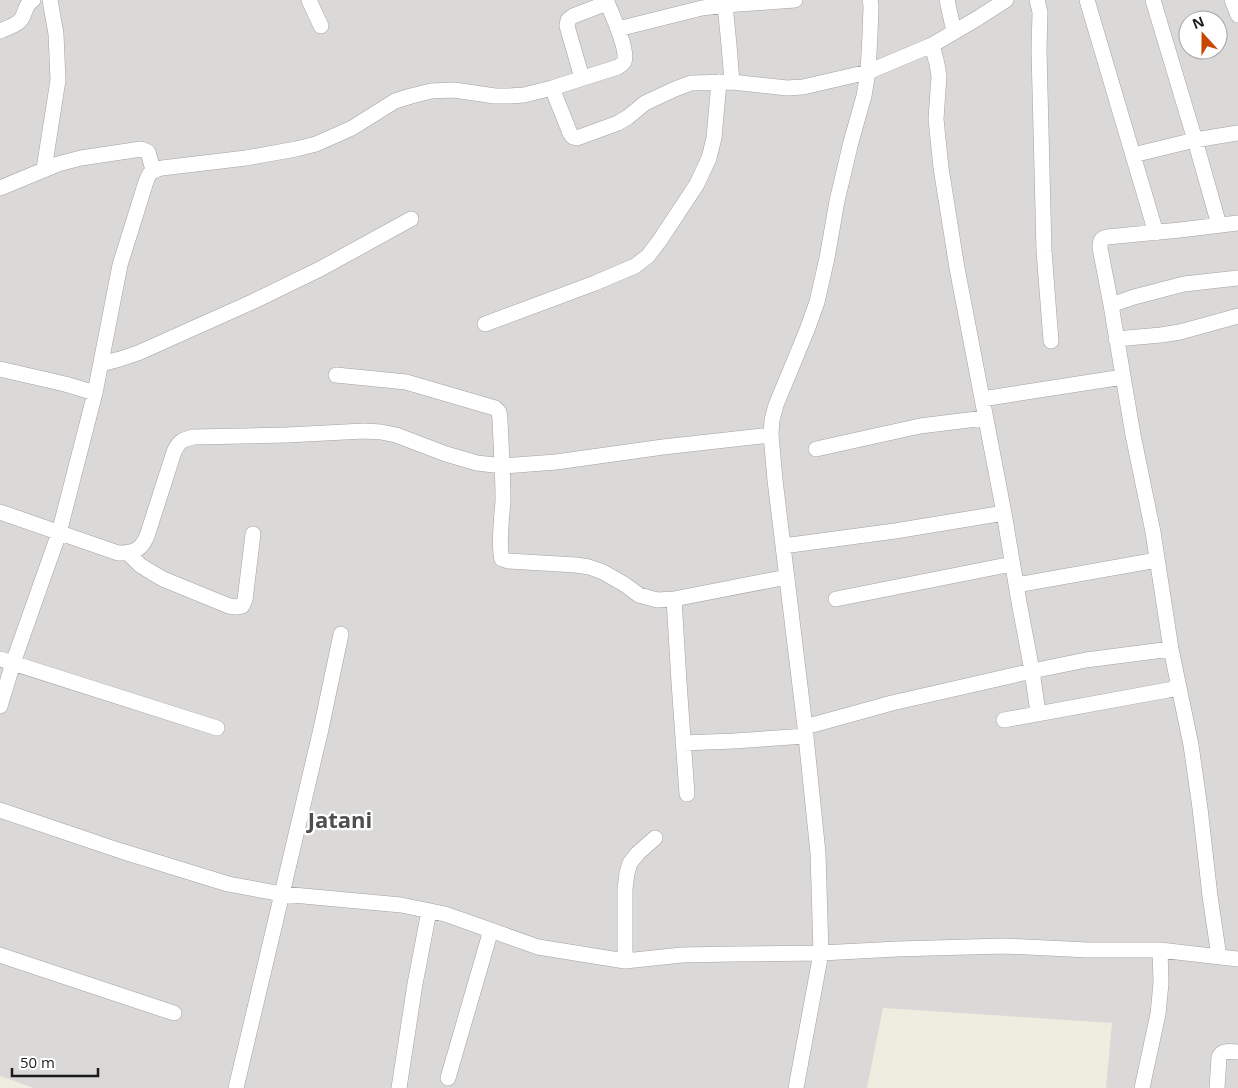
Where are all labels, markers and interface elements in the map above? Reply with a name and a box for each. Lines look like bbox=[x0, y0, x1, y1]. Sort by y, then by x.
north arrow bbox=[1178, 10, 1228, 60]
text: N bbox=[1189, 11, 1207, 33]
district label: Jatani bbox=[306, 804, 372, 834]
scale bar bbox=[12, 1046, 99, 1078]
text: 50 m bbox=[20, 1052, 55, 1072]

